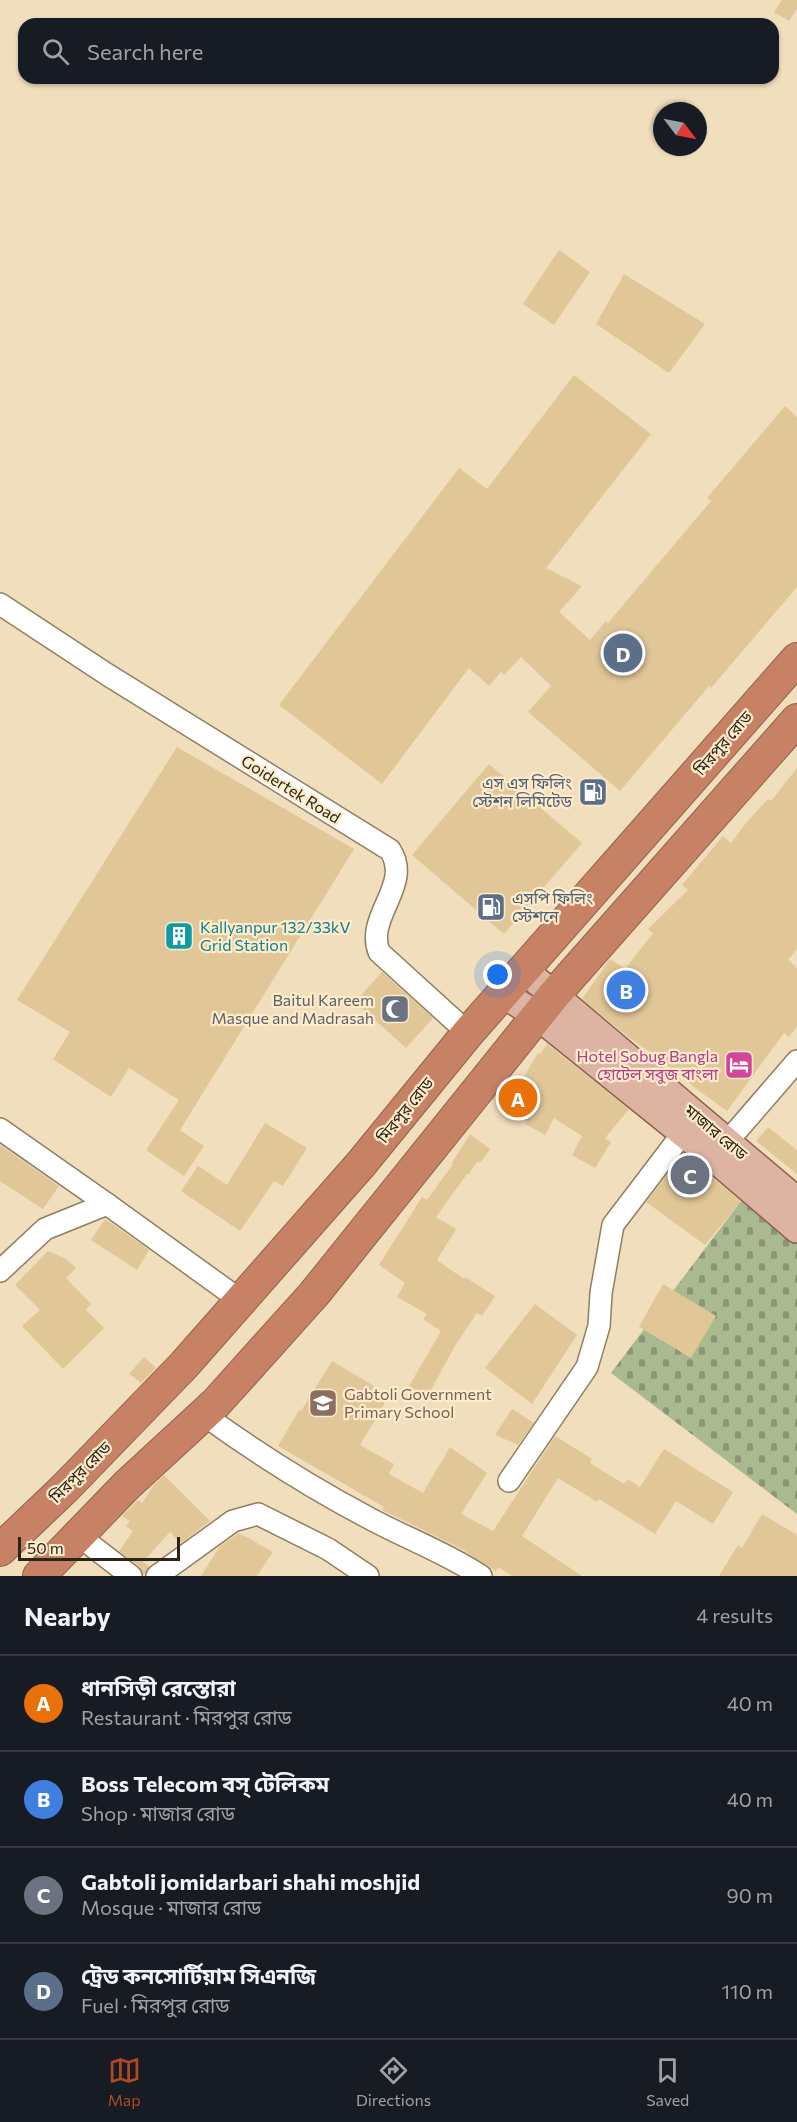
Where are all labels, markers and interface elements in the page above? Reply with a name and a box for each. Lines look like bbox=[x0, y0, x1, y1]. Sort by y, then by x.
search box bbox=[18, 18, 779, 84]
icon: search bbox=[39, 35, 72, 68]
text: Search here bbox=[87, 38, 203, 65]
north arrow bbox=[653, 102, 707, 156]
pin: D bbox=[604, 630, 642, 676]
street label: মিরপুর রোড bbox=[689, 706, 757, 780]
street label: Goidertek Road bbox=[238, 750, 344, 827]
place label: এস এস ফিলিং স্টেশন লিমিটেড bbox=[472, 773, 573, 810]
fuel station icon: এস এস ফিলিং স্টেশন লিমিটেড bbox=[577, 776, 609, 808]
place label: এসপি ফিলিং স্টেশনে bbox=[512, 888, 593, 925]
fuel station icon: এসপি ফিলিং স্টেশনে bbox=[475, 891, 507, 923]
place label: Kallyanpur 132/33kV Grid Station bbox=[200, 917, 351, 954]
building icon: Kallyanpur 132/33kV Grid Station bbox=[163, 920, 195, 952]
your location bbox=[483, 960, 512, 989]
pin: B bbox=[606, 968, 646, 1012]
place label: Baitul Kareem Masque and Madrasah bbox=[211, 990, 374, 1027]
mosque icon: Baitul Kareem Masque and Madrasah bbox=[379, 993, 411, 1025]
place label: Hotel Sobug Bangla হোটেল সবুজ বাংলা bbox=[577, 1046, 719, 1084]
hotel icon: Hotel Sobug Bangla হোটেল সবুজ বাংলা bbox=[723, 1049, 755, 1081]
street label: মিরপুর রোড bbox=[372, 1073, 438, 1148]
pin: A bbox=[498, 1076, 538, 1120]
street label: মাজার রোড bbox=[680, 1099, 752, 1164]
pin: C bbox=[670, 1152, 710, 1198]
place label: Gabtoli Government Primary School bbox=[344, 1384, 492, 1421]
school or university icon: Gabtoli Government Primary School bbox=[307, 1387, 339, 1419]
street label: মিরপুর রোড bbox=[44, 1437, 115, 1508]
scale bar bbox=[18, 1534, 180, 1562]
text: 50 m bbox=[27, 1538, 64, 1557]
text: Nearby bbox=[24, 1600, 111, 1631]
text: 4 results bbox=[696, 1603, 773, 1627]
text: ধানসিড়ী রেস্তোরা bbox=[81, 1674, 236, 1701]
text: A bbox=[36, 1691, 51, 1715]
text: 40 m bbox=[727, 1691, 773, 1715]
text: Restaurant · মিরপুর রোড bbox=[81, 1705, 292, 1729]
text: Boss Telecom বস্ টেলিকম bbox=[81, 1770, 329, 1797]
text: B bbox=[37, 1787, 50, 1811]
text: 40 m bbox=[727, 1787, 773, 1811]
text: Shop · মাজার রোড bbox=[81, 1801, 235, 1825]
text: Gabtoli jomidarbari shahi moshjid bbox=[81, 1868, 420, 1895]
text: C bbox=[37, 1883, 50, 1907]
text: 90 m bbox=[727, 1883, 773, 1907]
text: Mosque · মাজার রোড bbox=[81, 1895, 261, 1919]
text: ট্রেড কনসোর্টিয়াম সিএনজি bbox=[81, 1962, 316, 1989]
text: D bbox=[36, 1979, 51, 2003]
text: 110 m bbox=[722, 1979, 773, 2003]
text: Fuel · মিরপুর রোড bbox=[81, 1993, 230, 2017]
tab: Map bbox=[108, 2054, 141, 2109]
tab: Directions bbox=[356, 2054, 431, 2109]
tab: Saved bbox=[646, 2054, 689, 2109]

